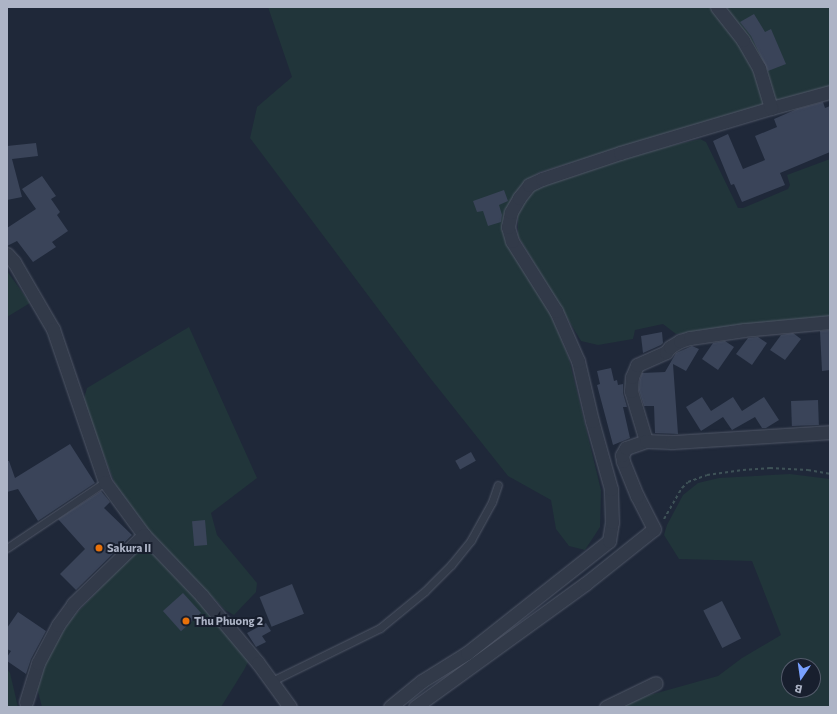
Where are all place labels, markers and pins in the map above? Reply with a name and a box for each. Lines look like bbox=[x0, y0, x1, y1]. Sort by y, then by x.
place label: Sakura II bbox=[107, 541, 151, 555]
marker: Sakura II bbox=[94, 543, 104, 553]
place label: Thu Phuong 2 bbox=[194, 614, 263, 628]
marker: Thu Phuong 2 bbox=[181, 616, 191, 626]

